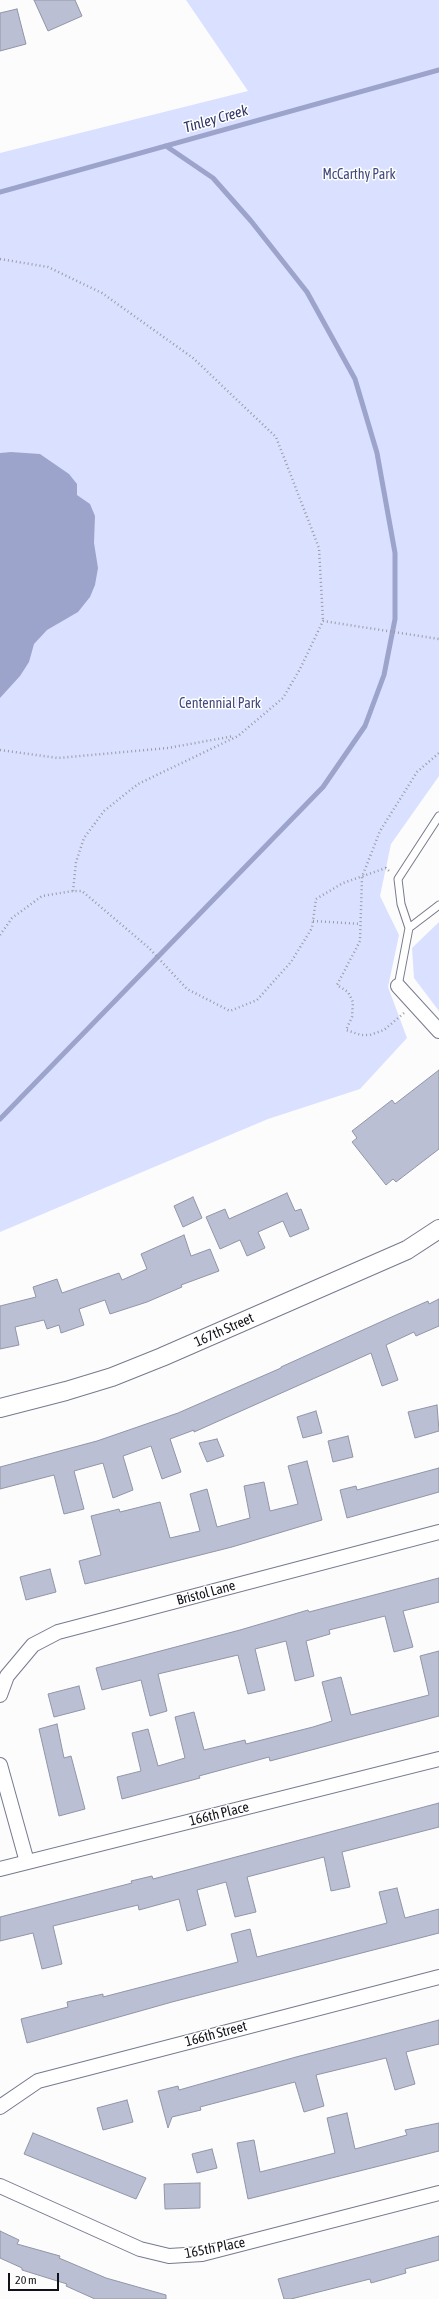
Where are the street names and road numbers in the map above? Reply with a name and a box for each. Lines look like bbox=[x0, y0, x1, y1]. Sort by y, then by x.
street label: 167th Street bbox=[192, 1309, 256, 1351]
street label: Bristol Lane bbox=[175, 1577, 237, 1609]
street label: 166th Place bbox=[187, 1798, 251, 1830]
street label: 166th Street bbox=[183, 2018, 249, 2050]
street label: 165th Place bbox=[183, 2234, 247, 2262]

